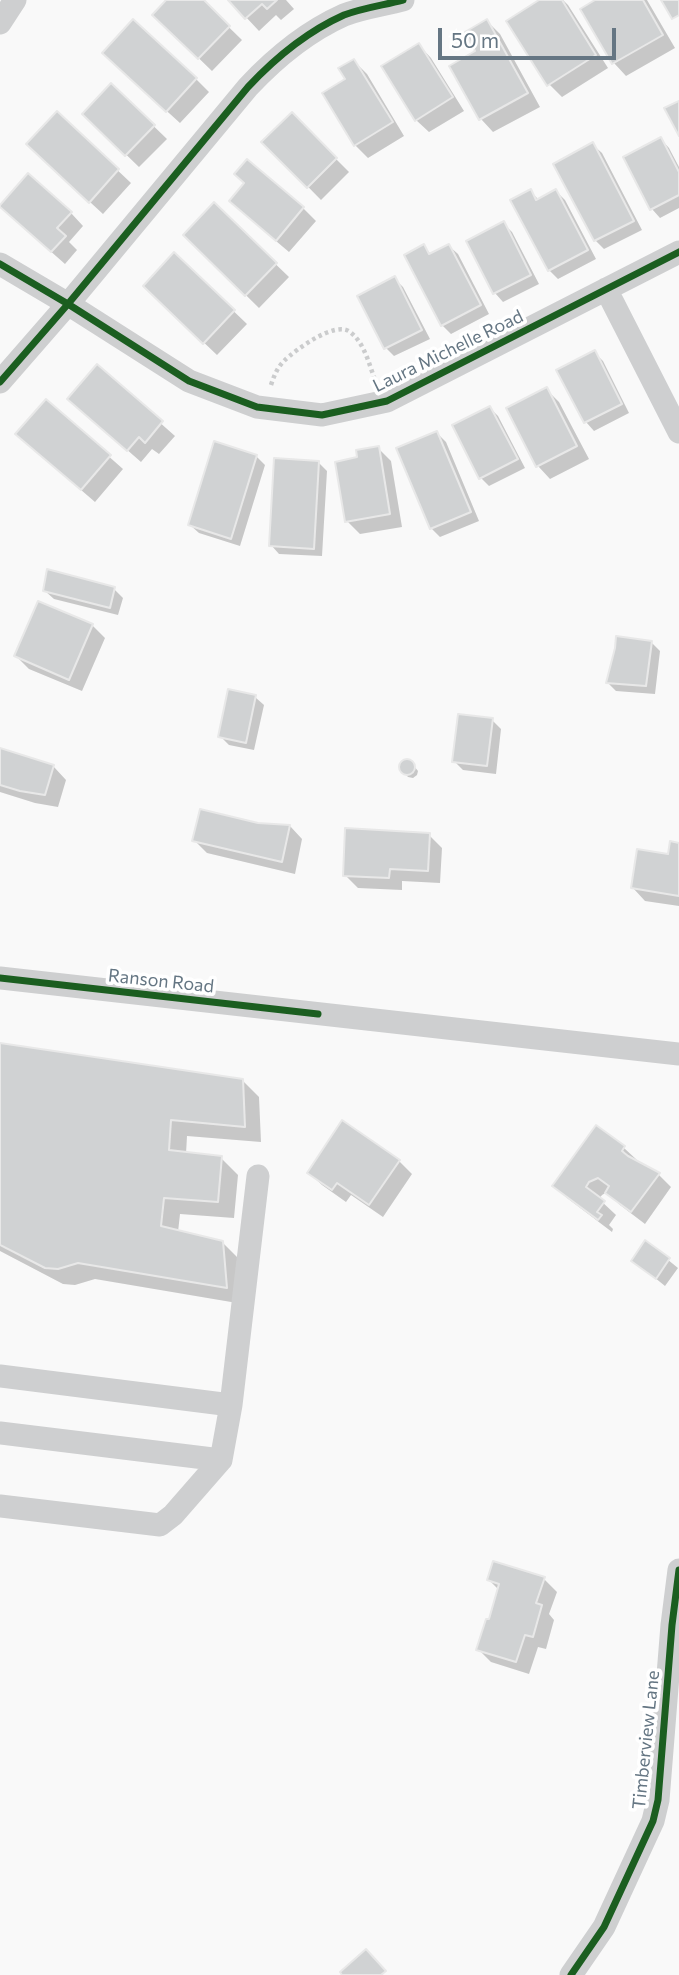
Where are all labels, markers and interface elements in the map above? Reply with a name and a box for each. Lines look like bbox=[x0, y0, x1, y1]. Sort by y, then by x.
scale bar bbox=[441, 14, 620, 58]
text: 50 m bbox=[451, 27, 499, 52]
street label: Laura Michelle Road bbox=[369, 305, 527, 397]
street label: Ranson Road bbox=[107, 965, 215, 997]
street label: Timberview Lane bbox=[628, 1669, 664, 1811]

